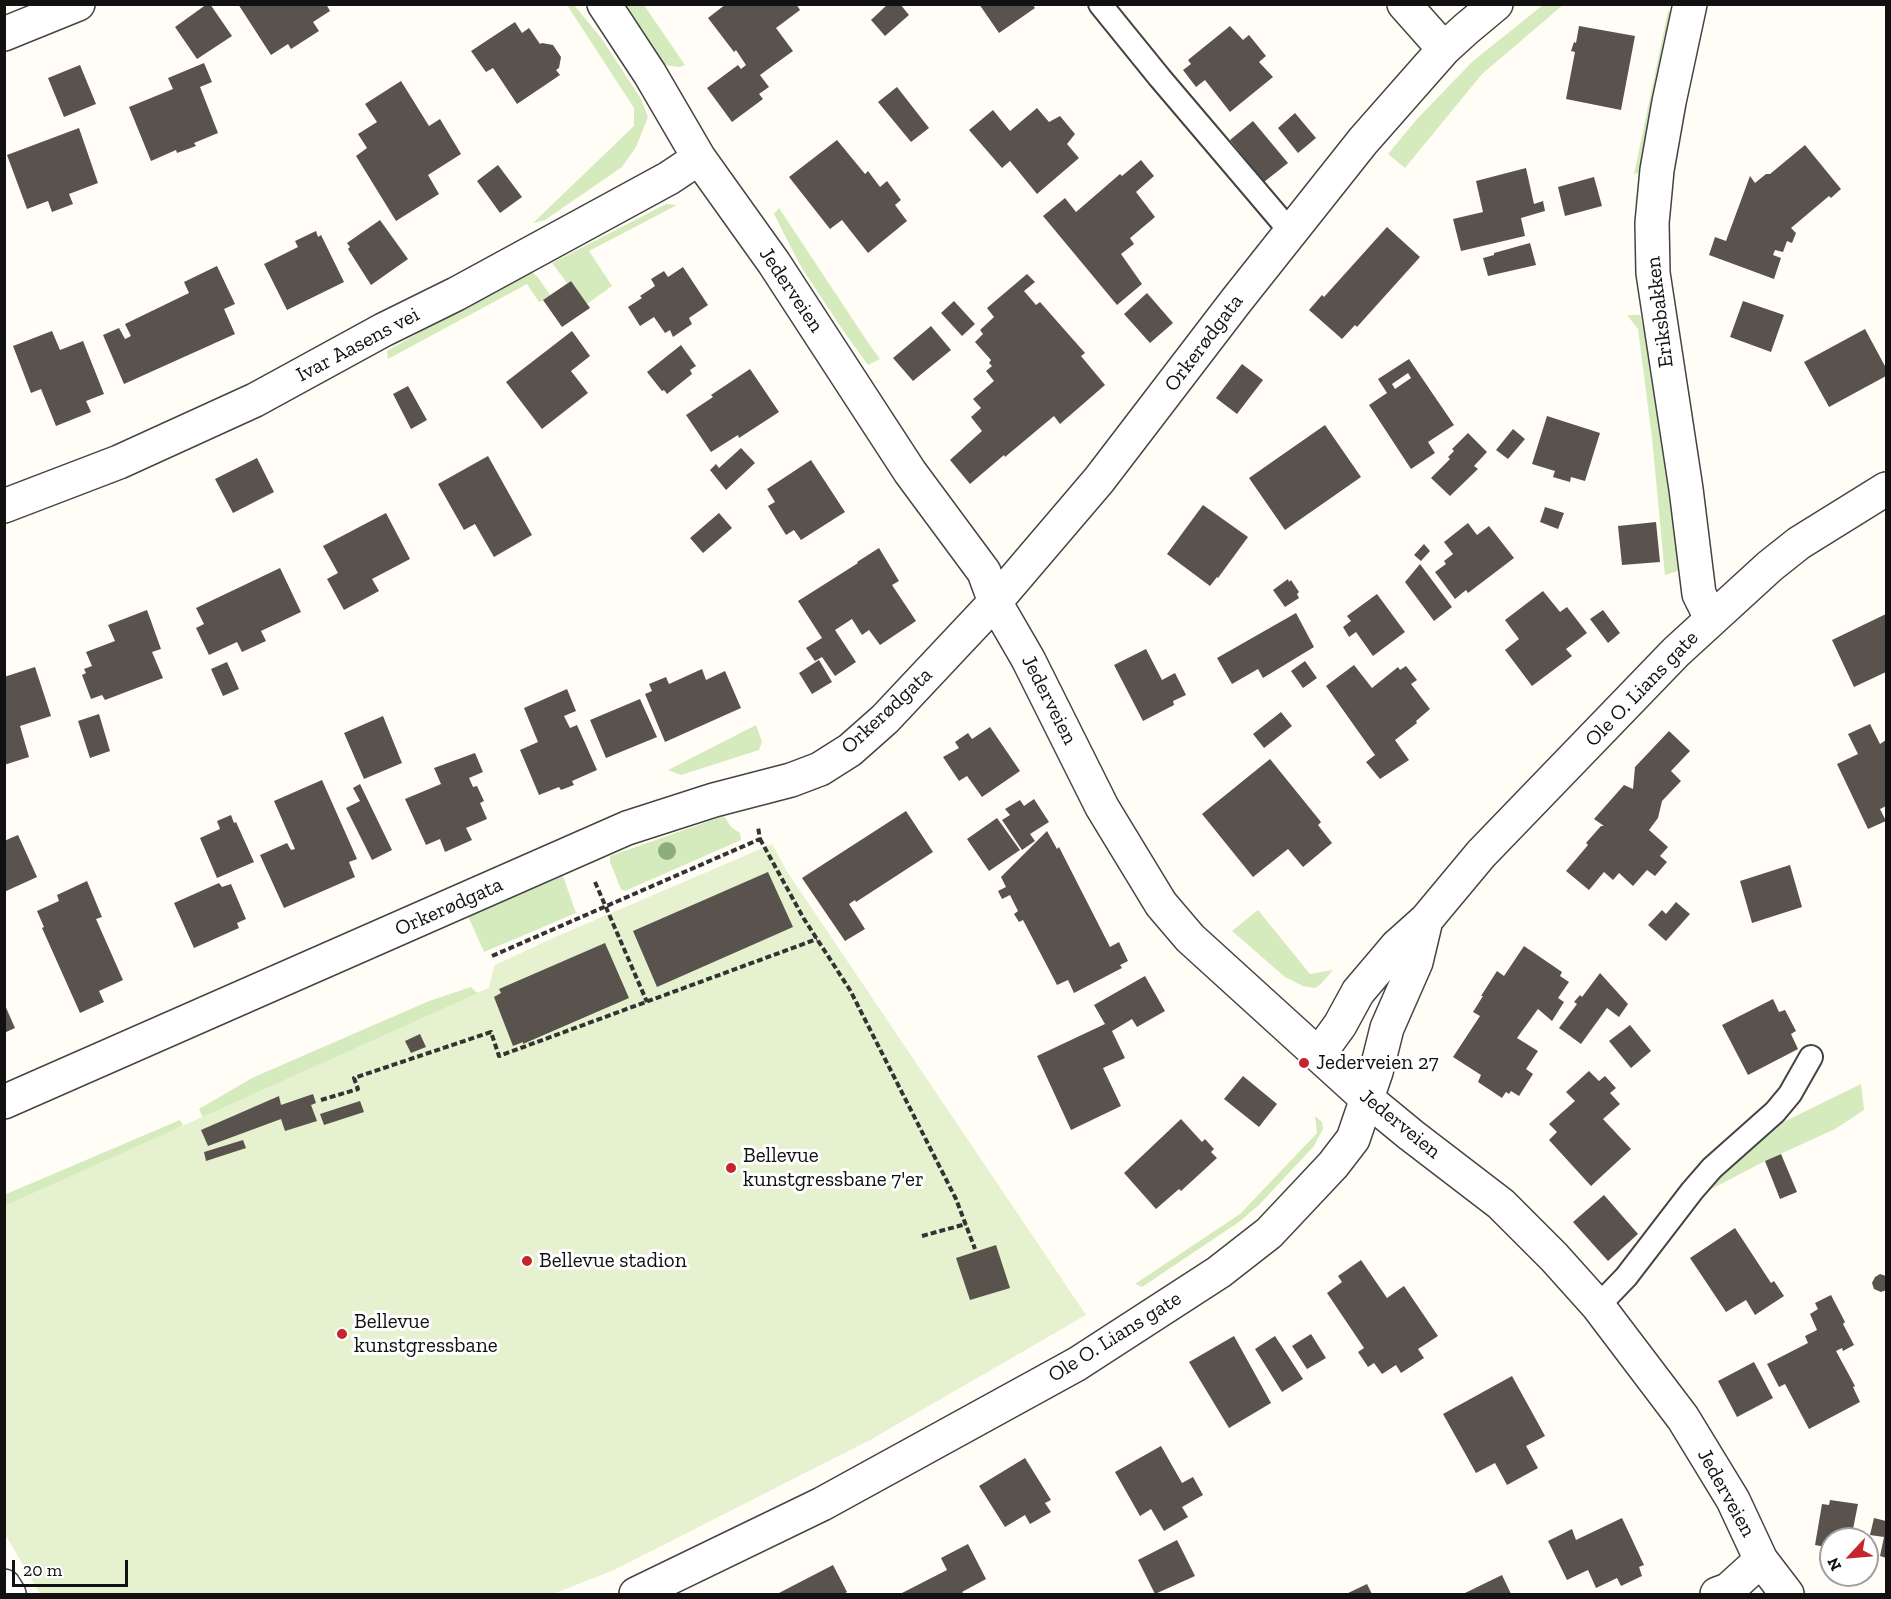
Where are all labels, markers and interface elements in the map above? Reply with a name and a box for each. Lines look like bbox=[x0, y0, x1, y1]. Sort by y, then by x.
street label: Jederveien bbox=[753, 243, 829, 337]
street label: Eriksbakken bbox=[1641, 255, 1679, 369]
street label: Orkerødgata bbox=[1159, 289, 1249, 397]
street label: Ivar Aasens vei bbox=[292, 302, 424, 388]
street label: Ole O. Lians gate bbox=[1580, 626, 1704, 752]
street label: Jederveien bbox=[1016, 651, 1082, 749]
street label: Orkerødgata bbox=[836, 662, 938, 760]
street label: Orkerødgata bbox=[391, 872, 507, 942]
place label: Jederveien 27 bbox=[1316, 1050, 1439, 1076]
marker: Jederveien 27 bbox=[1297, 1056, 1311, 1070]
street label: Jederveien bbox=[1354, 1084, 1446, 1164]
place label: Bellevue kunstgressbane 7'er bbox=[743, 1143, 924, 1193]
marker: Bellevue kunstgressbane 7'er bbox=[724, 1161, 738, 1175]
place label: Bellevue stadion bbox=[539, 1248, 687, 1274]
marker: Bellevue stadion bbox=[520, 1254, 534, 1268]
street label: Ole O. Lians gate bbox=[1044, 1286, 1186, 1388]
place label: Bellevue kunstgressbane bbox=[354, 1309, 498, 1359]
marker: Bellevue kunstgressbane bbox=[335, 1327, 349, 1341]
street label: Jederveien bbox=[1691, 1444, 1761, 1542]
north arrow bbox=[1819, 1527, 1879, 1587]
scale bar bbox=[15, 1548, 130, 1586]
text: N bbox=[1823, 1555, 1845, 1574]
text: 20 m bbox=[23, 1559, 62, 1581]

